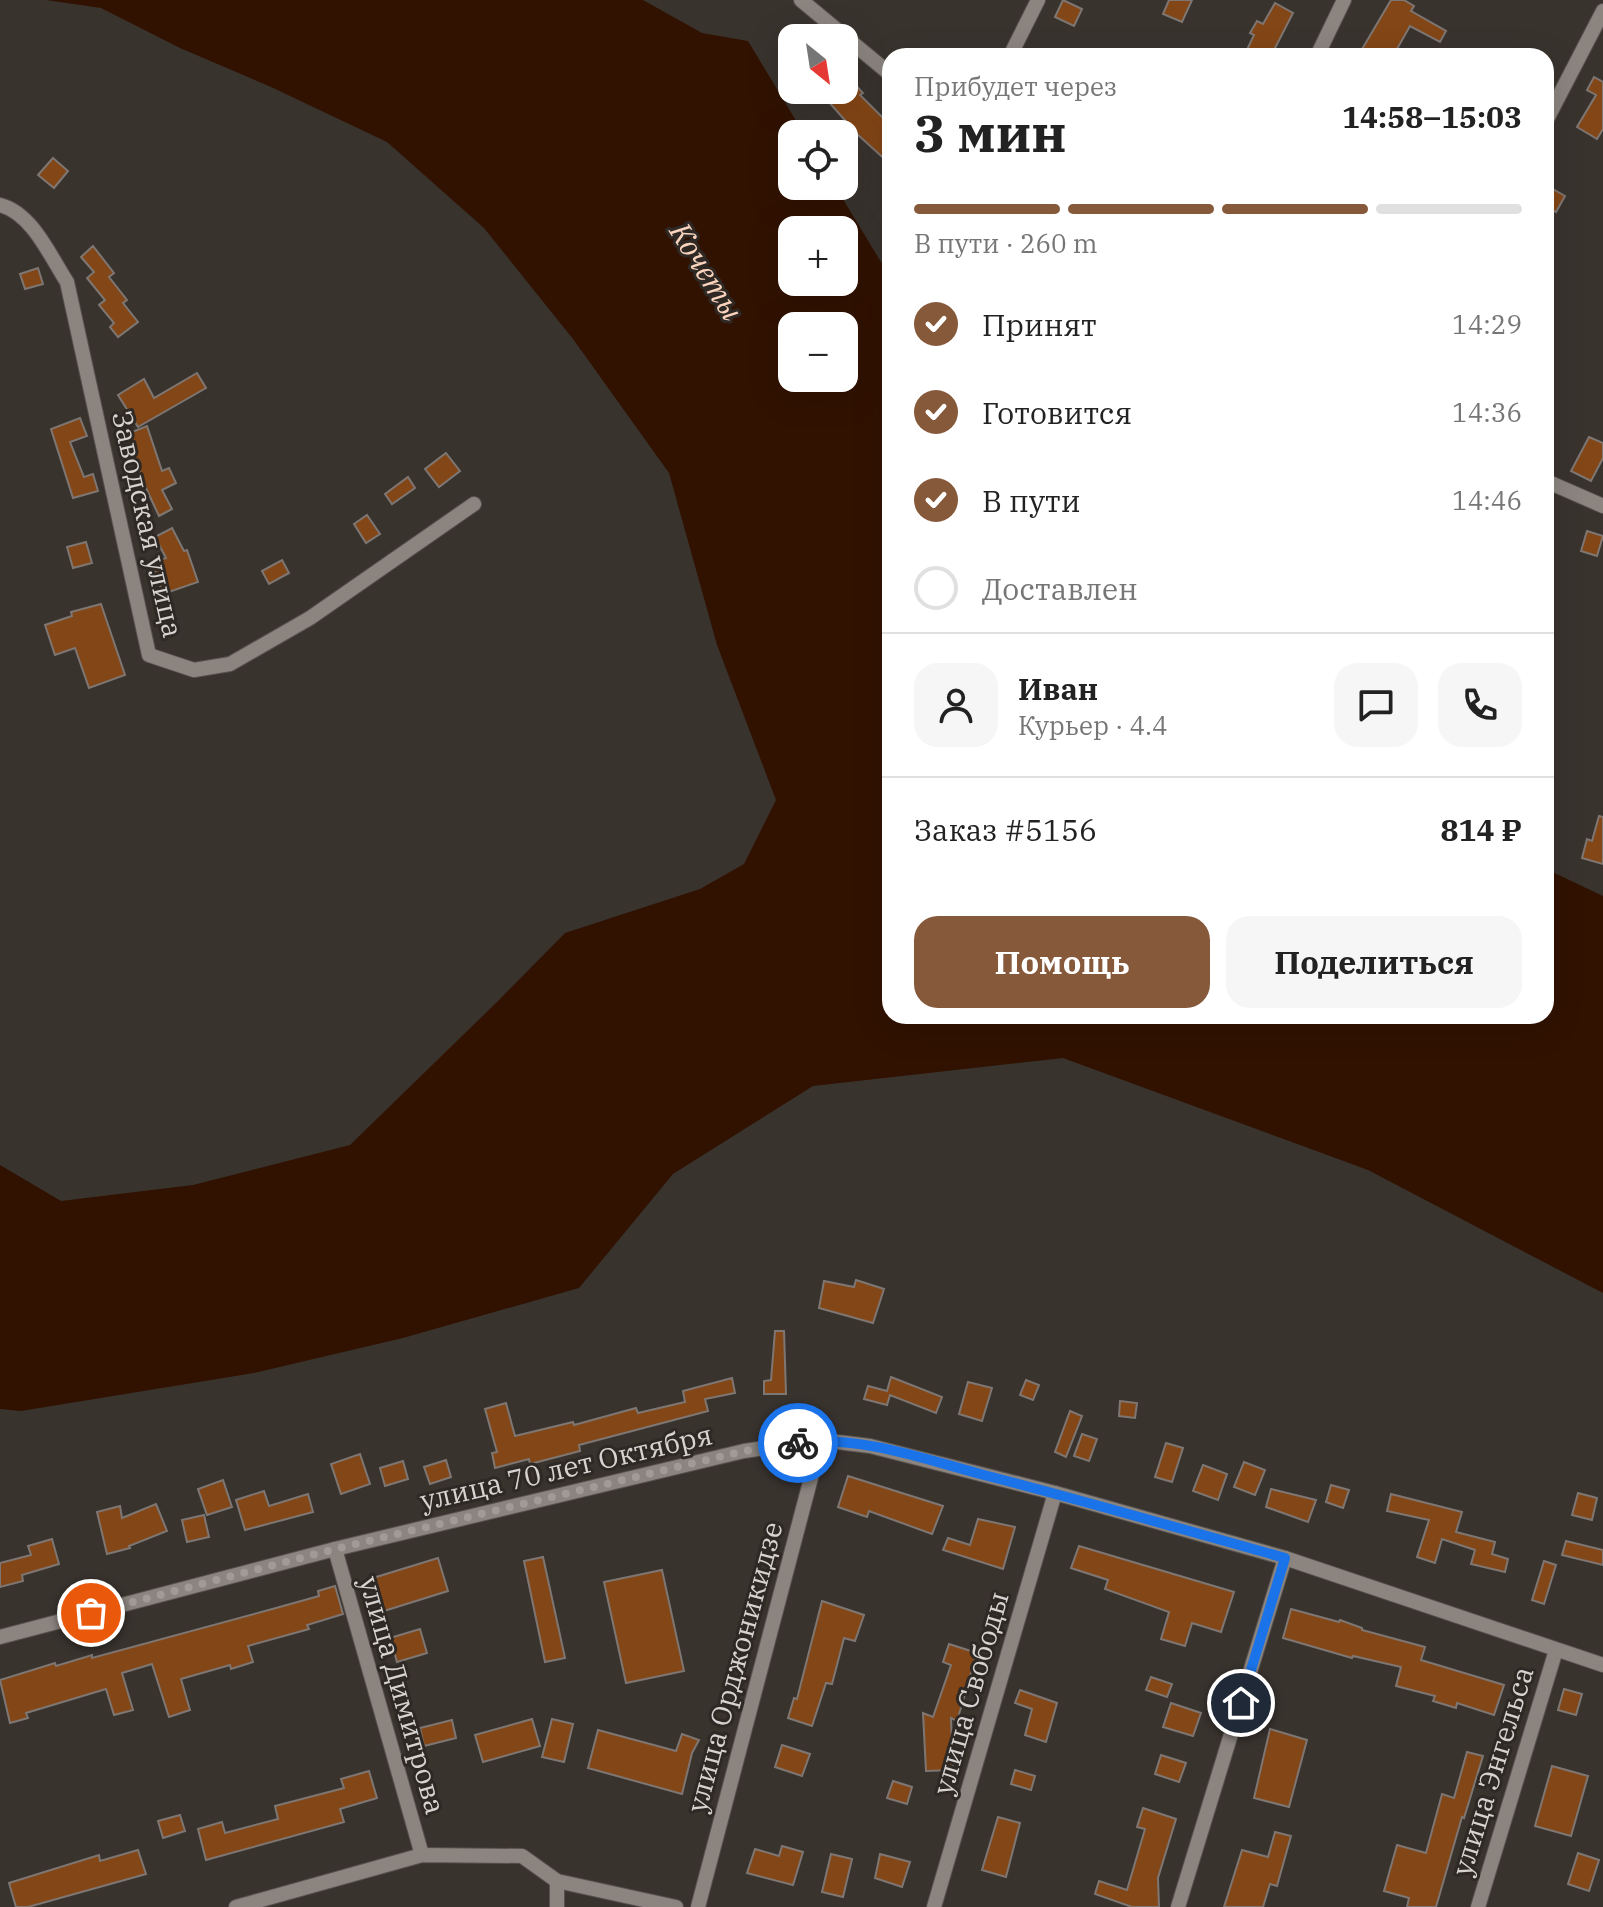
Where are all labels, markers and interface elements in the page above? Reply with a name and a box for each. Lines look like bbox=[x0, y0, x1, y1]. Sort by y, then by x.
north arrow bbox=[778, 24, 858, 104]
map controls bbox=[778, 24, 858, 392]
text: Прибудет через bbox=[914, 69, 1117, 103]
text: 14:58–15:03 bbox=[1342, 97, 1522, 136]
text: 3 мин bbox=[914, 99, 1067, 166]
button: locate bbox=[778, 120, 858, 200]
water label: Кочеты bbox=[661, 214, 752, 327]
button: + bbox=[778, 216, 858, 296]
text: В пути · 260 m bbox=[914, 226, 1098, 260]
icon: check bbox=[914, 302, 958, 346]
text: Принят bbox=[982, 305, 1097, 344]
text: 14:29 bbox=[1452, 307, 1522, 341]
button: − bbox=[778, 312, 858, 392]
icon: check bbox=[914, 390, 958, 434]
text: Готовится bbox=[982, 393, 1132, 432]
text: 14:36 bbox=[1452, 395, 1522, 429]
street label: Заводская улица bbox=[104, 407, 192, 641]
icon: check bbox=[914, 478, 958, 522]
text: В пути bbox=[982, 481, 1081, 520]
text: 14:46 bbox=[1452, 483, 1522, 517]
text: Доставлен bbox=[982, 569, 1138, 608]
button: person bbox=[914, 663, 998, 747]
button: chat bbox=[1334, 663, 1418, 747]
button: phone bbox=[1438, 663, 1522, 747]
text: Иван bbox=[1018, 669, 1098, 708]
text: Курьер · 4.4 bbox=[1018, 708, 1168, 742]
text: Заказ #5156 bbox=[914, 810, 1097, 849]
text: 814 ₽ bbox=[1441, 810, 1522, 849]
button: Помощь bbox=[914, 916, 1210, 1008]
button: Поделиться bbox=[1226, 916, 1522, 1008]
courier bbox=[758, 1403, 838, 1483]
street label: улица 70 лет Октября bbox=[416, 1415, 716, 1519]
icon: bike bbox=[776, 1421, 820, 1465]
street label: улица Орджоникидзе bbox=[677, 1518, 791, 1816]
street label: улица Димитрова bbox=[351, 1572, 455, 1818]
pin bbox=[57, 1579, 125, 1647]
street label: улица Свободы bbox=[923, 1587, 1017, 1799]
icon: bag bbox=[69, 1591, 113, 1635]
street label: улица Энгельса bbox=[1443, 1662, 1541, 1880]
pin bbox=[1207, 1669, 1275, 1737]
icon: home bbox=[1219, 1681, 1263, 1725]

